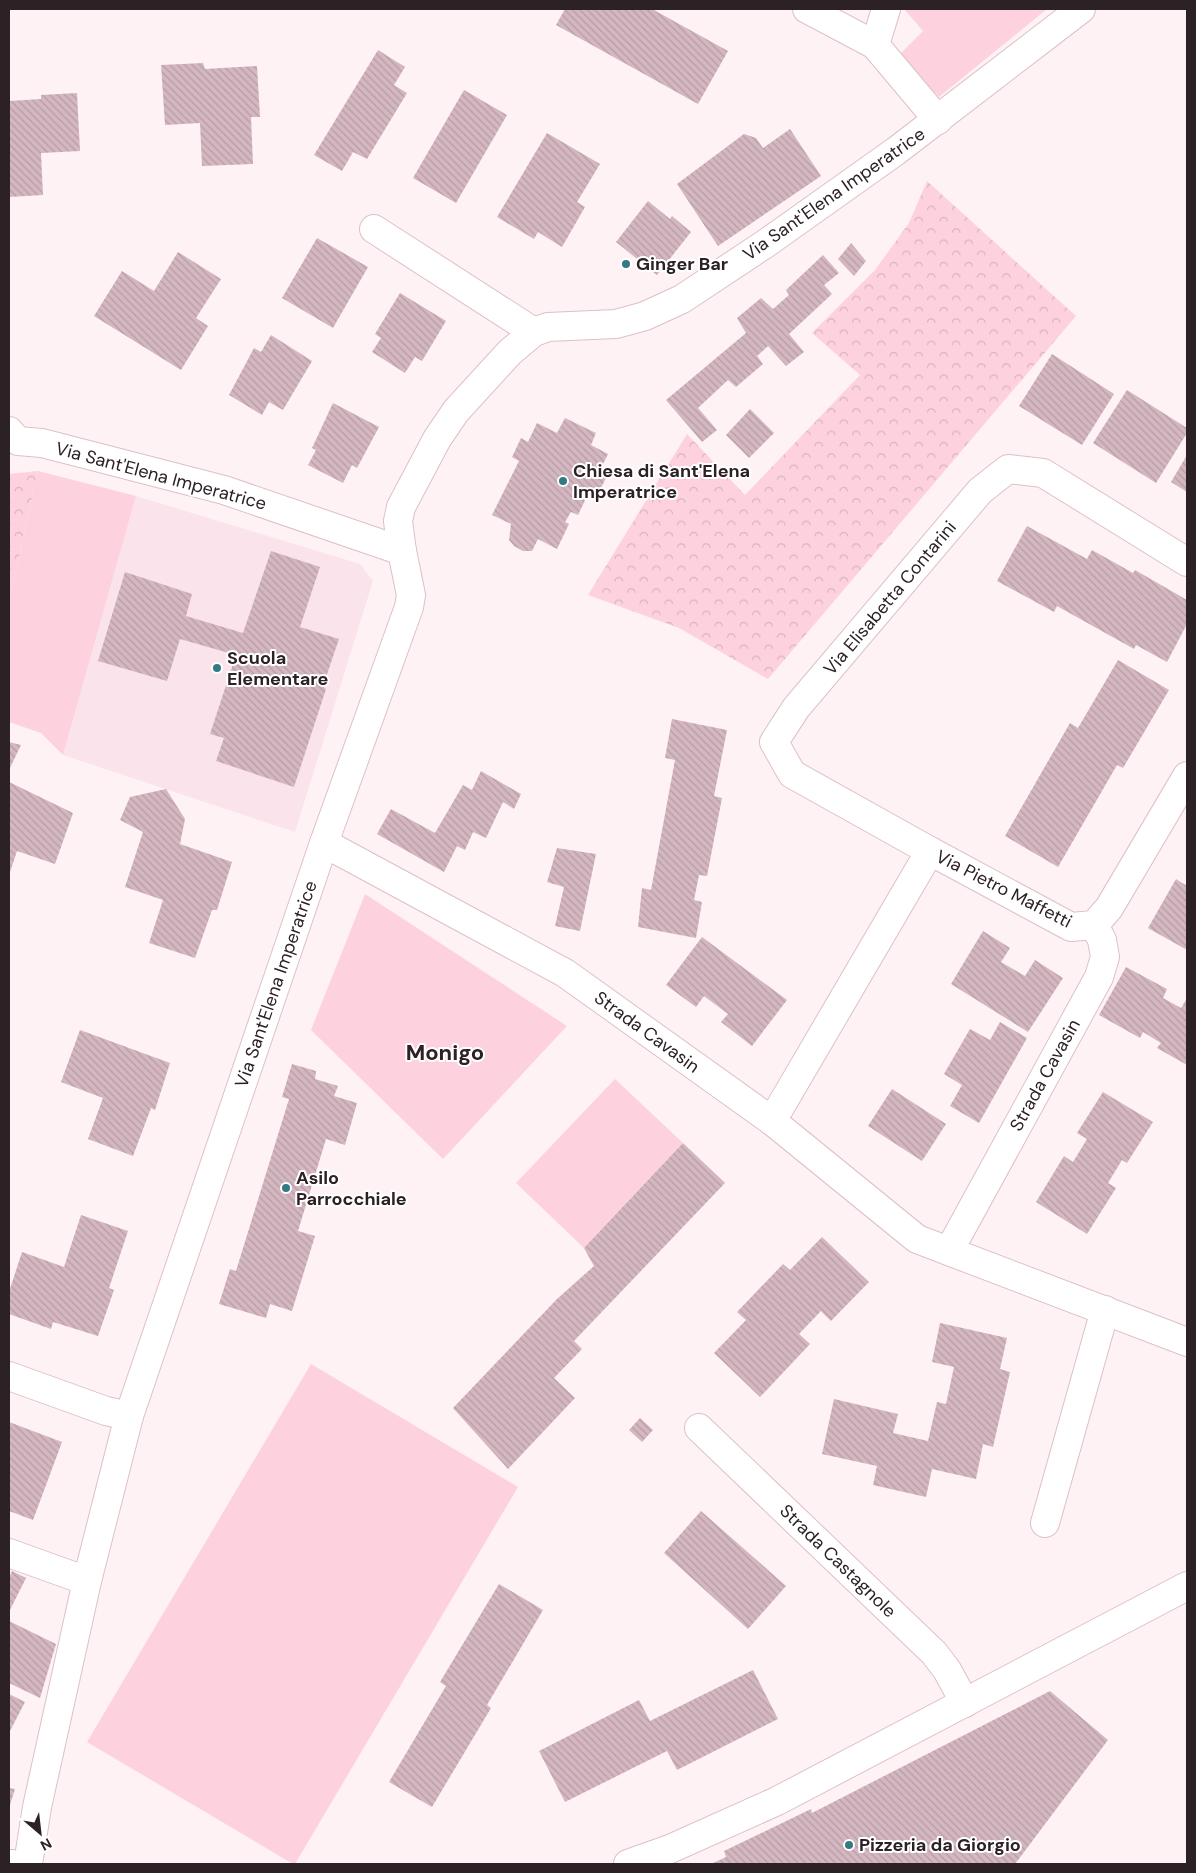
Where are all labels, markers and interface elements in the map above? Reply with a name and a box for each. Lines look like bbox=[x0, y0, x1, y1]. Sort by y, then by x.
street label: Via Sant'Elena Imperatrice bbox=[738, 122, 930, 266]
place label: Ginger Bar bbox=[636, 252, 728, 276]
marker: Ginger Bar bbox=[620, 258, 632, 270]
street label: Via Sant'Elena Imperatrice bbox=[53, 436, 269, 516]
place label: Chiesa di Sant'Elena Imperatrice bbox=[573, 459, 750, 504]
marker: Chiesa di Sant'Elena Imperatrice bbox=[557, 475, 569, 487]
street label: Via Elisabetta Contarini bbox=[818, 516, 962, 680]
place label: Scuola Elementare bbox=[227, 646, 329, 691]
marker: Scuola Elementare bbox=[211, 662, 223, 674]
street label: Via Pietro Maffetti bbox=[932, 844, 1076, 934]
street label: Via Sant'Elena Imperatrice bbox=[229, 877, 323, 1091]
street label: Strada Cavasin bbox=[590, 986, 704, 1078]
street label: Strada Cavasin bbox=[1004, 1015, 1086, 1135]
district label: Monigo bbox=[406, 1038, 484, 1067]
place label: Asilo Parrocchiale bbox=[296, 1166, 407, 1211]
marker: Asilo Parrocchiale bbox=[280, 1182, 292, 1194]
street label: Strada Castagnole bbox=[775, 1499, 901, 1623]
north arrow bbox=[15, 1808, 65, 1858]
place label: Pizzeria da Giorgio bbox=[859, 1833, 1021, 1857]
text: N bbox=[37, 1834, 55, 1855]
marker: Pizzeria da Giorgio bbox=[843, 1839, 855, 1851]

